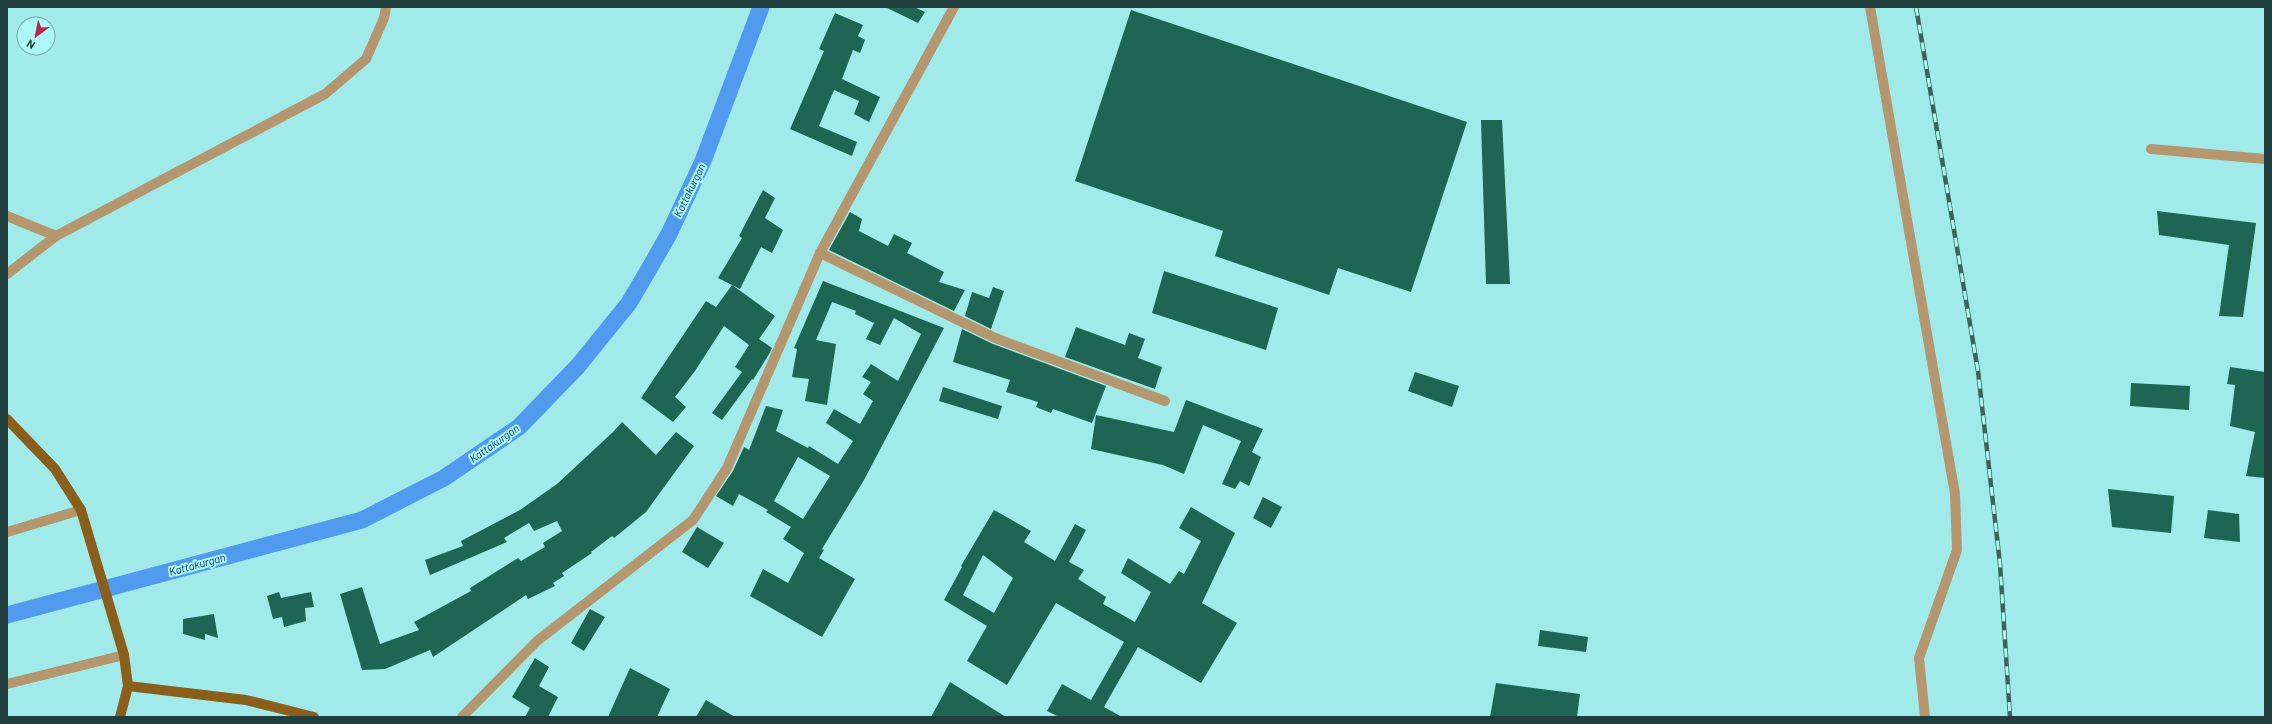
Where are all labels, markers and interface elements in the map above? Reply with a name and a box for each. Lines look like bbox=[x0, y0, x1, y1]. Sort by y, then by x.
north arrow bbox=[16, 16, 56, 56]
text: N bbox=[24, 37, 37, 52]
water label: Kattakurgan bbox=[670, 161, 708, 219]
water label: Kattakurgan bbox=[467, 421, 522, 465]
water label: Kattakurgan bbox=[167, 550, 227, 578]

